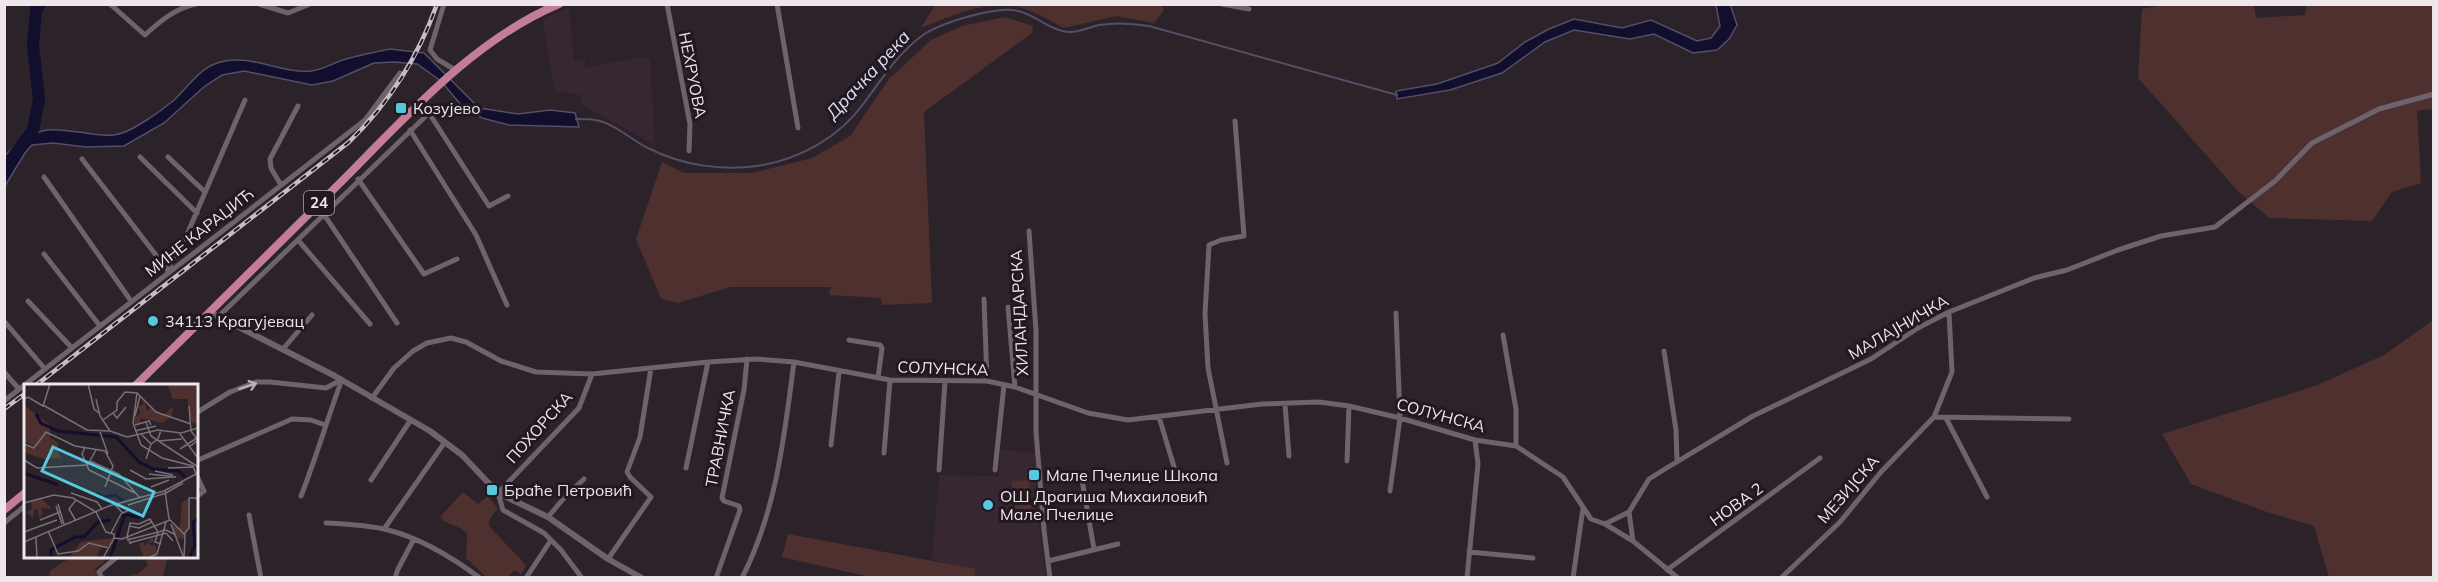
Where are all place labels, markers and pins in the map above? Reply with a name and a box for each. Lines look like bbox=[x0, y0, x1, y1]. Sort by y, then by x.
place label: Козујево bbox=[413, 98, 481, 118]
marker: Козујево bbox=[394, 101, 408, 115]
place label: 34113 Крагујевац bbox=[165, 311, 305, 331]
marker: 34113 Крагујевац bbox=[146, 314, 160, 328]
place label: Мале Пчелице Школа bbox=[1046, 465, 1218, 485]
marker: Мале Пчелице Школа bbox=[1027, 468, 1041, 482]
place label: Браће Петровић bbox=[504, 480, 632, 500]
marker: Браће Петровић bbox=[485, 483, 499, 497]
place label: ОШ Драгиша Михаиловић Мале Пчелице bbox=[1000, 486, 1208, 524]
marker: ОШ Драгиша Михаиловић Мале Пчелице bbox=[981, 498, 995, 512]

